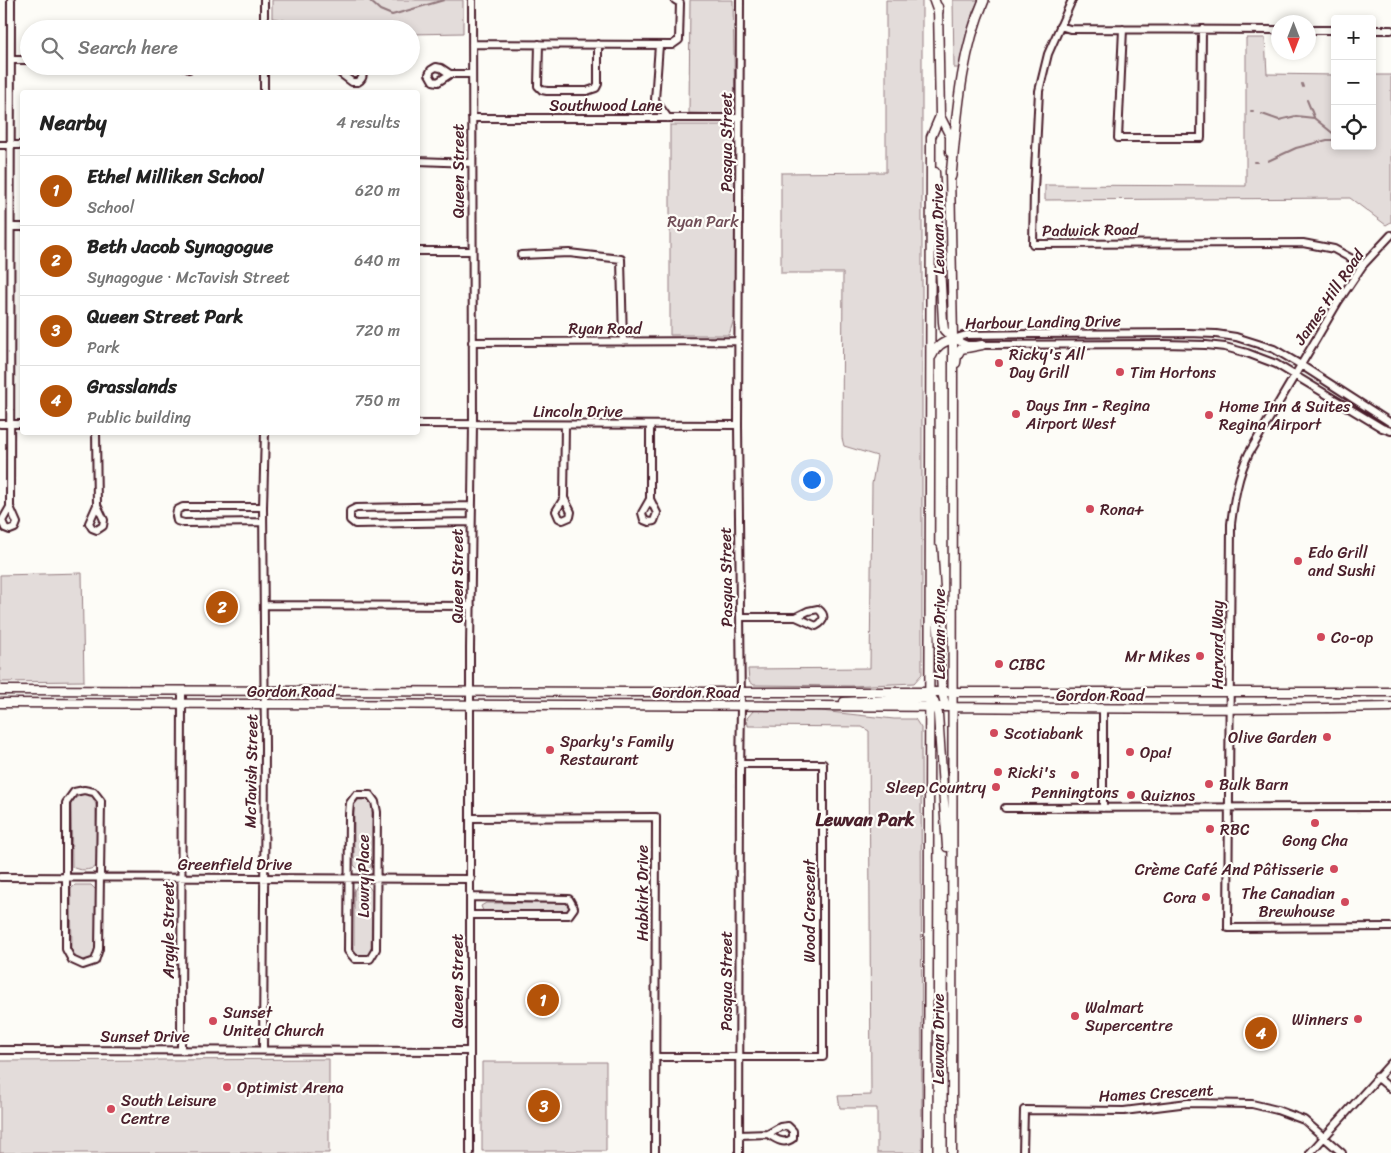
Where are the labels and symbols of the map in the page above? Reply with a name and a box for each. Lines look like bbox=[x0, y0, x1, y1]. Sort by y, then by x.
north arrow bbox=[1271, 15, 1316, 60]
street label: Southwood Lane bbox=[549, 91, 663, 120]
street label: Pasqua Street bbox=[712, 92, 741, 192]
street label: Queen Street bbox=[444, 124, 473, 218]
street label: Lewvan Drive bbox=[923, 183, 953, 275]
park label: Ryan Park bbox=[667, 207, 739, 236]
street label: Padwick Road bbox=[1042, 215, 1140, 245]
street label: James Hill Road bbox=[1285, 242, 1373, 352]
street label: Harbour Landing Drive bbox=[965, 306, 1121, 338]
street label: Ryan Road bbox=[568, 314, 643, 343]
place label: Ricky's All Day Grill bbox=[1009, 340, 1085, 387]
marker: Ricky's All Day Grill bbox=[993, 357, 1005, 369]
place label: Tim Hortons bbox=[1130, 358, 1217, 387]
marker: Tim Hortons bbox=[1114, 366, 1126, 378]
place label: Days Inn - Regina Airport West bbox=[1025, 391, 1150, 438]
place label: Home Inn & Suites Regina Airport bbox=[1219, 392, 1351, 439]
street label: Lincoln Drive bbox=[533, 397, 623, 426]
marker: Days Inn - Regina Airport West bbox=[1010, 408, 1022, 420]
marker: Home Inn & Suites Regina Airport bbox=[1203, 409, 1215, 421]
your location bbox=[799, 467, 825, 493]
place label: Rona+ bbox=[1100, 495, 1144, 524]
marker: Rona+ bbox=[1084, 503, 1096, 515]
street label: Pasqua Street bbox=[711, 527, 741, 627]
street label: Queen Street bbox=[443, 529, 472, 623]
place label: Edo Grill and Sushi bbox=[1308, 538, 1376, 585]
marker: Edo Grill and Sushi bbox=[1292, 555, 1304, 567]
pin: 2 bbox=[206, 588, 238, 626]
street label: Lewvan Drive bbox=[925, 588, 954, 680]
street label: Harvard Way bbox=[1203, 600, 1232, 690]
place label: Co-op bbox=[1331, 623, 1374, 652]
marker: Co-op bbox=[1315, 631, 1327, 643]
place label: Mr Mikes bbox=[1125, 642, 1190, 671]
place label: CIBC bbox=[1009, 650, 1046, 679]
marker: Mr Mikes bbox=[1194, 650, 1206, 662]
marker: CIBC bbox=[993, 658, 1005, 670]
street label: Gordon Road bbox=[247, 677, 337, 706]
street label: Gordon Road bbox=[652, 678, 742, 707]
street label: Gordon Road bbox=[1056, 681, 1146, 710]
street label: McTavish Street bbox=[236, 714, 266, 828]
place label: Scotiabank bbox=[1004, 719, 1084, 748]
place label: Olive Garden bbox=[1228, 723, 1317, 752]
place label: Sparky's Family Restaurant bbox=[560, 727, 674, 774]
marker: Scotiabank bbox=[988, 727, 1000, 739]
marker: Olive Garden bbox=[1321, 731, 1333, 743]
place label: Opa! bbox=[1140, 738, 1172, 767]
marker: Sparky's Family Restaurant bbox=[544, 744, 556, 756]
marker: Opa! bbox=[1124, 746, 1136, 758]
place label: Ricki's bbox=[1008, 758, 1056, 787]
marker: Ricki's bbox=[992, 766, 1004, 778]
marker: Penningtons bbox=[1069, 769, 1081, 781]
place label: Bulk Barn bbox=[1219, 770, 1289, 799]
place label: Sleep Country bbox=[885, 773, 987, 802]
place label: Penningtons bbox=[1031, 778, 1119, 807]
marker: Bulk Barn bbox=[1203, 778, 1215, 790]
marker: Sleep Country bbox=[990, 781, 1002, 793]
place label: Quiznos bbox=[1141, 781, 1196, 810]
marker: Quiznos bbox=[1125, 789, 1137, 801]
district label: Lewvan Park bbox=[816, 804, 915, 836]
place label: RBC bbox=[1220, 815, 1250, 844]
marker: Gong Cha bbox=[1309, 817, 1321, 829]
marker: RBC bbox=[1204, 823, 1216, 835]
place label: Gong Cha bbox=[1282, 826, 1349, 855]
street label: Lowry Place bbox=[349, 834, 378, 918]
street label: Habkirk Drive bbox=[628, 845, 657, 941]
street label: Greenfield Drive bbox=[178, 850, 292, 879]
place label: Crème Café And Pâtisserie bbox=[1135, 855, 1324, 884]
street label: Wood Crescent bbox=[795, 859, 824, 963]
marker: Crème Café And Pâtisserie bbox=[1328, 863, 1340, 875]
place label: The Canadian Brewhouse bbox=[1241, 879, 1335, 926]
street label: Argyle Street bbox=[154, 882, 183, 979]
place label: Cora bbox=[1163, 883, 1197, 912]
marker: Cora bbox=[1200, 891, 1212, 903]
marker: The Canadian Brewhouse bbox=[1339, 896, 1351, 908]
street label: Pasqua Street bbox=[712, 931, 741, 1031]
street label: Queen Street bbox=[443, 934, 472, 1028]
pin: 1 bbox=[527, 981, 559, 1019]
street label: Lewvan Drive bbox=[924, 993, 953, 1085]
place label: Walmart Supercentre bbox=[1085, 993, 1173, 1040]
place label: Sunset United Church bbox=[223, 998, 324, 1045]
place label: Winners bbox=[1292, 1005, 1349, 1034]
marker: Walmart Supercentre bbox=[1069, 1010, 1081, 1022]
marker: Winners bbox=[1352, 1013, 1364, 1025]
pin: 4 bbox=[1245, 1014, 1277, 1052]
marker: Sunset United Church bbox=[207, 1015, 219, 1027]
street label: Sunset Drive bbox=[100, 1022, 190, 1051]
place label: Optimist Arena bbox=[237, 1073, 344, 1102]
street label: Hames Crescent bbox=[1098, 1076, 1214, 1110]
marker: Optimist Arena bbox=[221, 1081, 233, 1093]
place label: South Leisure Centre bbox=[121, 1086, 217, 1133]
pin: 3 bbox=[528, 1087, 560, 1125]
marker: South Leisure Centre bbox=[105, 1103, 117, 1115]

